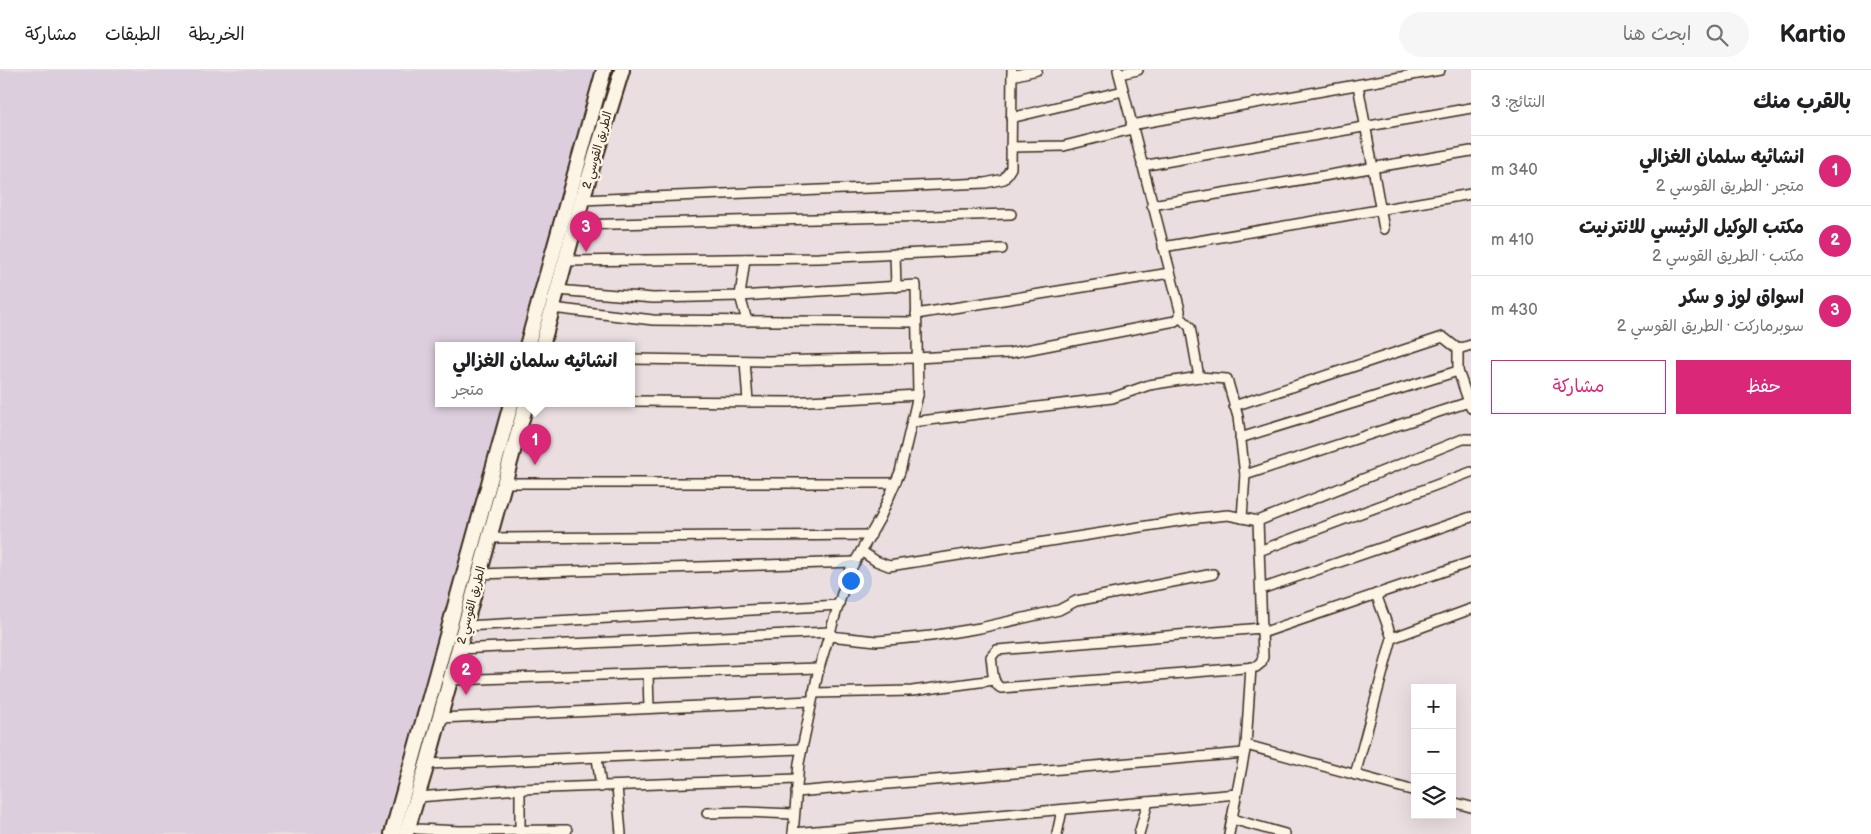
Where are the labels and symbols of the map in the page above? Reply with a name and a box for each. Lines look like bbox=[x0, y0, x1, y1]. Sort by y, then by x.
street label: الطريق القوسي 2 bbox=[579, 110, 619, 191]
pin: 3 bbox=[570, 211, 602, 252]
pin: 1 bbox=[519, 424, 551, 465]
street label: الطريق القوسي 2 bbox=[454, 565, 492, 646]
your location bbox=[838, 568, 864, 594]
pin: 2 bbox=[450, 654, 482, 695]

